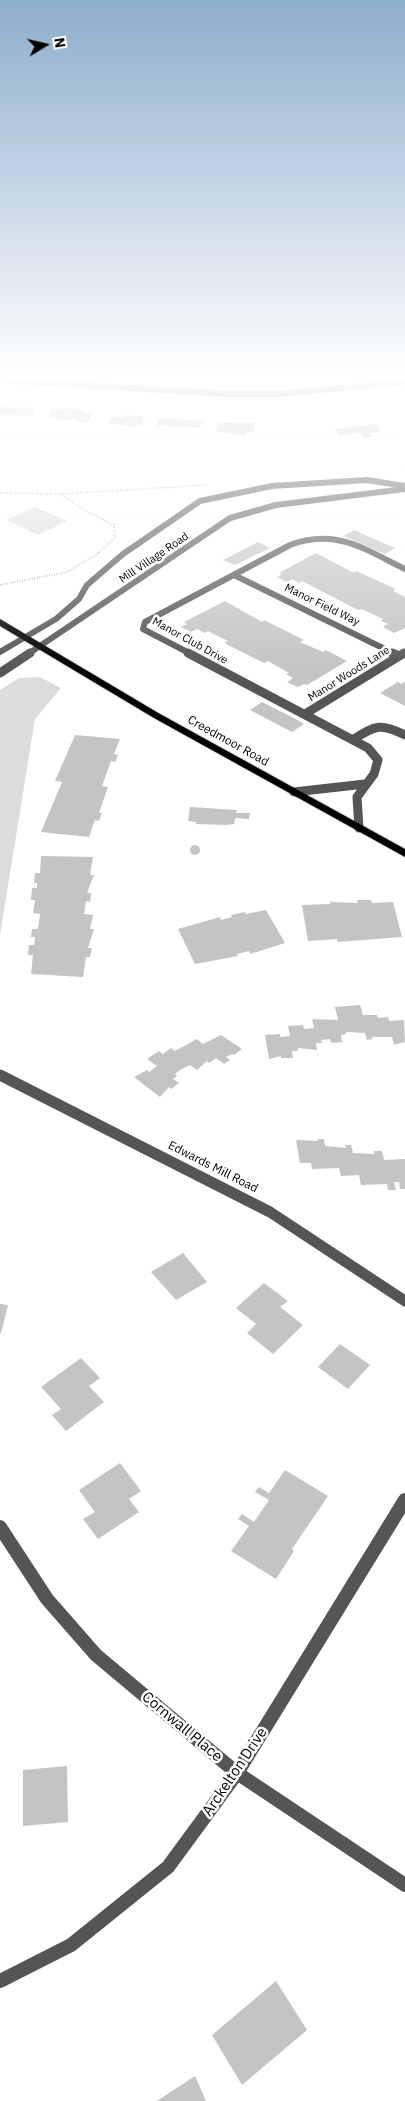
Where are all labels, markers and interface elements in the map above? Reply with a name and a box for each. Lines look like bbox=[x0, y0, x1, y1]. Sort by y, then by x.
north arrow bbox=[20, 20, 70, 70]
text: N bbox=[50, 36, 69, 49]
street label: Mill Village Road bbox=[117, 530, 191, 586]
street label: Manor Field Way bbox=[282, 581, 362, 629]
street label: Manor Club Drive bbox=[150, 615, 230, 667]
street label: Manor Woods Lane bbox=[306, 644, 392, 704]
street label: Creedmoor Road bbox=[185, 713, 271, 769]
street label: Edwards Mill Road bbox=[166, 1138, 260, 1196]
street label: Cornwall Place bbox=[138, 1688, 226, 1766]
street label: Arckelton Drive bbox=[199, 1724, 271, 1820]

